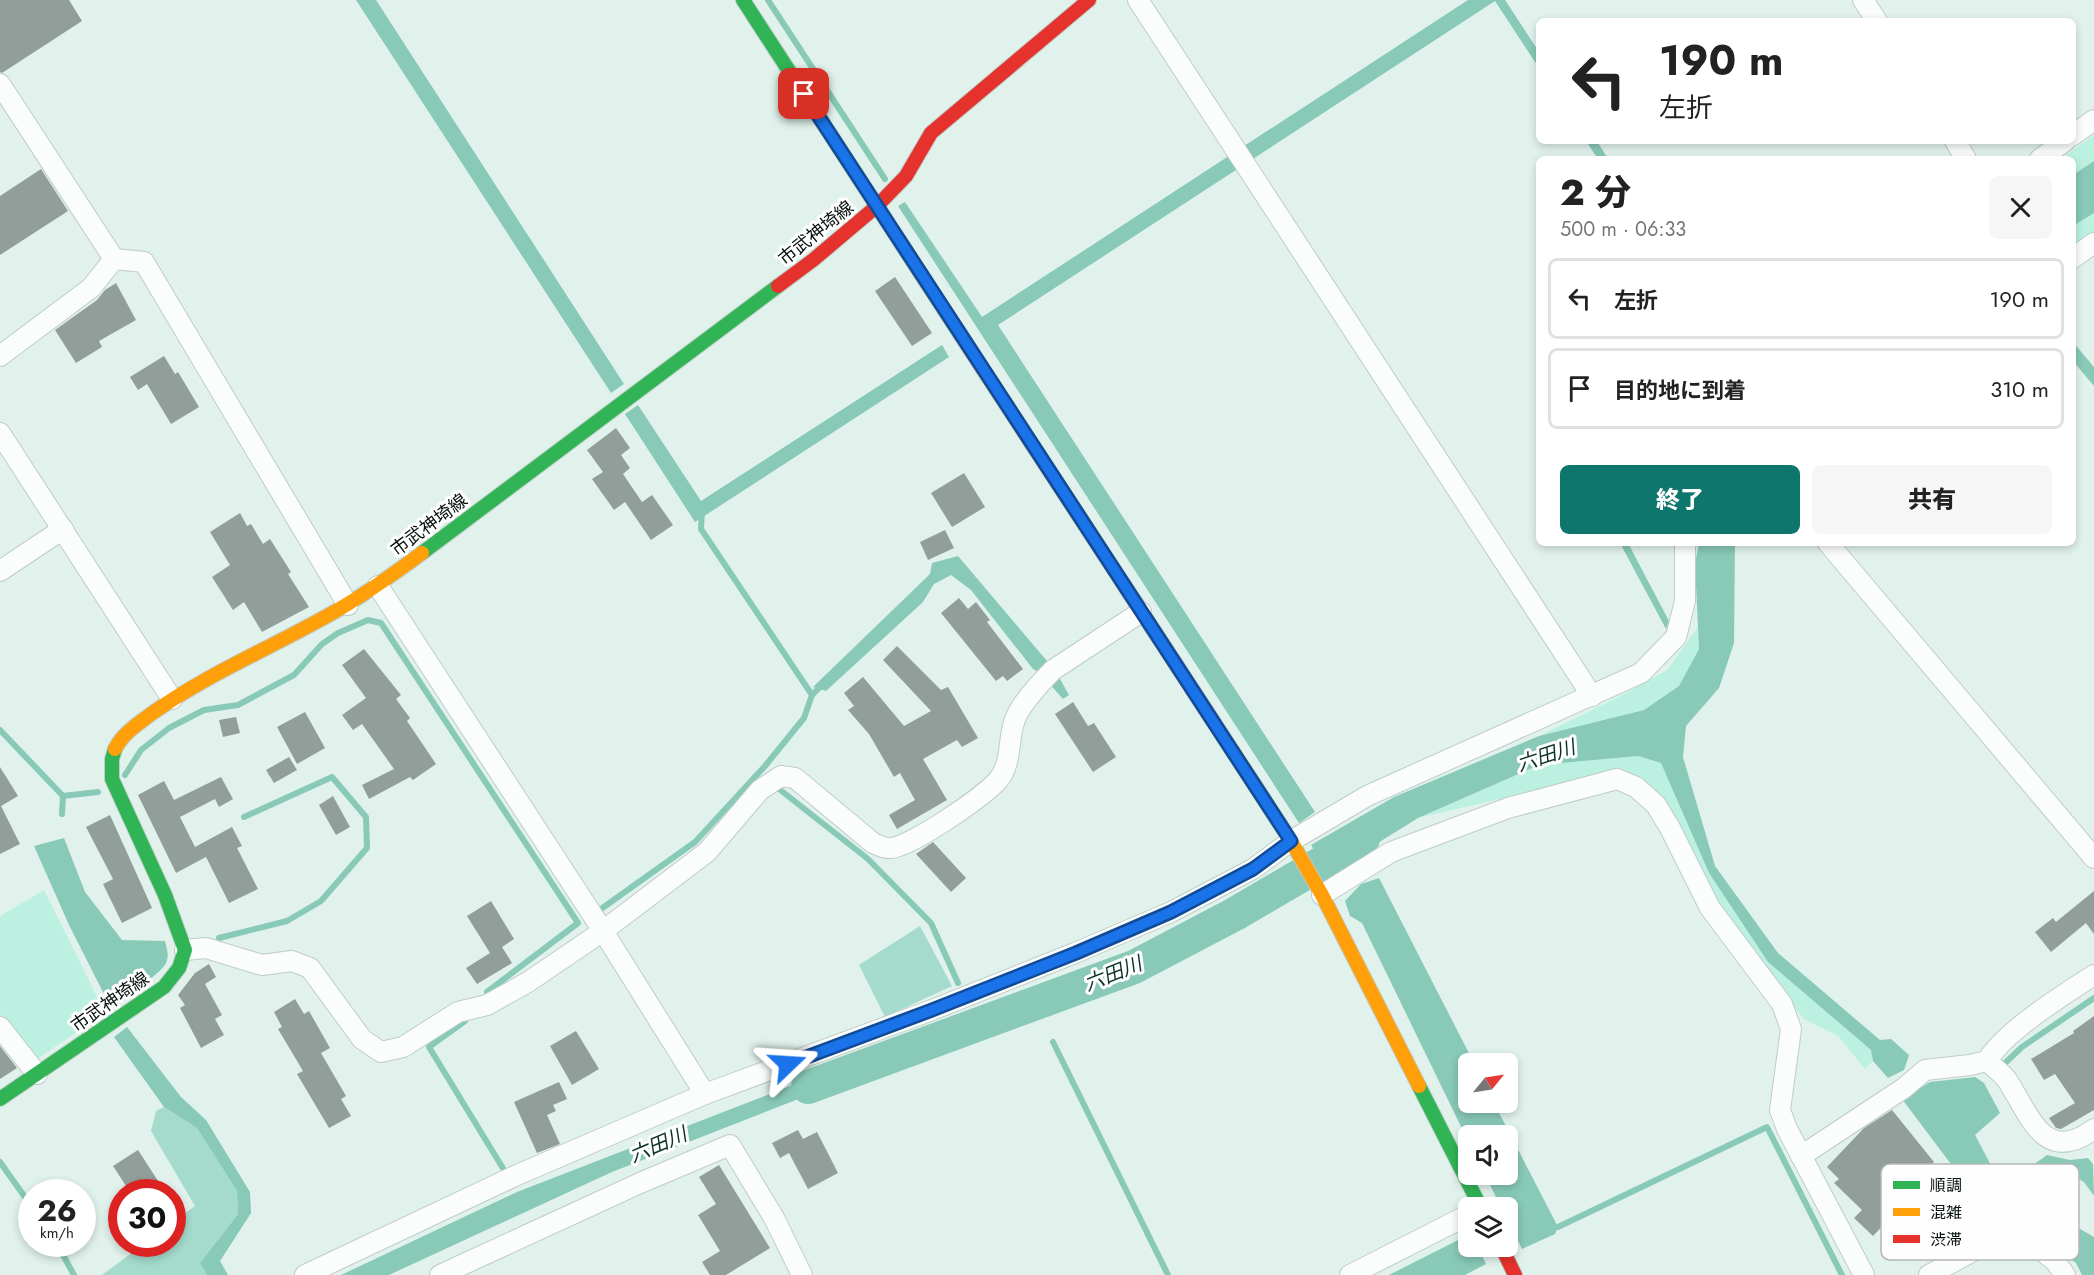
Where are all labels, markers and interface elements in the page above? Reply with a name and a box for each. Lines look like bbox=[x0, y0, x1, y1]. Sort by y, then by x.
text: 190 m bbox=[1659, 30, 1783, 91]
icon: left bbox=[1560, 42, 1638, 120]
pin bbox=[778, 68, 829, 119]
icon: arrive bbox=[787, 77, 820, 110]
text: 左折 bbox=[1659, 88, 1713, 127]
text: 2 分 bbox=[1560, 166, 1631, 218]
button: close bbox=[1989, 176, 2052, 239]
street label: 市武神埼線 bbox=[773, 195, 859, 271]
text: 500 m · 06:33 bbox=[1560, 215, 1686, 244]
icon: left bbox=[1563, 282, 1596, 315]
text: 190 m bbox=[1989, 283, 2049, 315]
text: 左折 bbox=[1614, 284, 1658, 316]
icon: arrive bbox=[1563, 372, 1596, 405]
text: 310 m bbox=[1990, 373, 2049, 405]
text: 目的地に到着 bbox=[1614, 374, 1746, 406]
button: 終了 bbox=[1560, 465, 1800, 534]
button: 共有 bbox=[1812, 465, 2052, 534]
street label: 市武神埼線 bbox=[385, 488, 473, 562]
water label: 六田川 bbox=[1513, 732, 1581, 779]
water label: 六田川 bbox=[1080, 949, 1148, 999]
street label: 市武神埼線 bbox=[66, 966, 154, 1038]
position arrow bbox=[756, 1032, 820, 1096]
north arrow bbox=[1458, 1053, 1518, 1113]
map controls bbox=[1458, 1053, 1518, 1257]
water label: 六田川 bbox=[625, 1119, 693, 1170]
button: sound bbox=[1458, 1125, 1518, 1185]
legend bbox=[1881, 1164, 2079, 1260]
text: 順調 bbox=[1930, 1174, 1962, 1197]
speed limit sign: 30 bbox=[108, 1179, 186, 1257]
text: 26 bbox=[37, 1189, 77, 1232]
button: layers bbox=[1458, 1197, 1518, 1257]
text: 混雑 bbox=[1930, 1201, 1962, 1224]
text: km/h bbox=[40, 1222, 74, 1244]
text: 渋滞 bbox=[1930, 1228, 1962, 1251]

